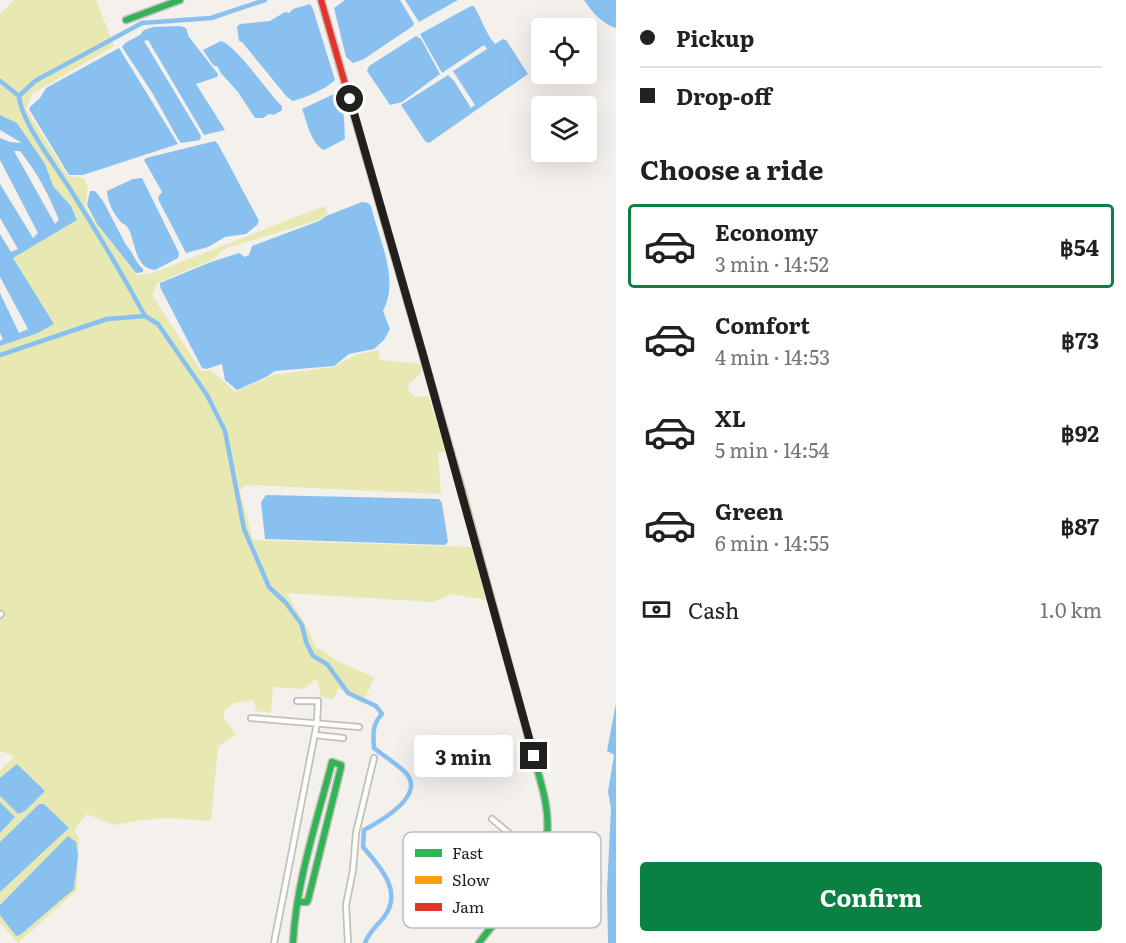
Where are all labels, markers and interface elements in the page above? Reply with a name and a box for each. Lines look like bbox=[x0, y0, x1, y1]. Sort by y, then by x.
map controls bbox=[531, 18, 597, 162]
button: locate bbox=[531, 18, 597, 84]
text: Pickup bbox=[676, 21, 754, 54]
text: Drop-off bbox=[676, 79, 772, 112]
route start bbox=[336, 85, 363, 112]
button: layers bbox=[531, 96, 597, 162]
text: Choose a ride bbox=[640, 148, 823, 188]
text: Economy bbox=[715, 215, 818, 248]
icon: car bbox=[643, 219, 697, 273]
text: ฿54 bbox=[1060, 230, 1099, 263]
text: 3 min · 14:52 bbox=[715, 248, 829, 278]
text: Comfort bbox=[715, 308, 810, 341]
icon: car bbox=[643, 312, 697, 366]
text: ฿73 bbox=[1061, 323, 1099, 356]
text: 4 min · 14:53 bbox=[715, 341, 830, 371]
text: XL bbox=[715, 401, 746, 434]
icon: car bbox=[643, 405, 697, 459]
text: ฿92 bbox=[1061, 416, 1099, 449]
text: 5 min · 14:54 bbox=[715, 434, 829, 464]
text: Green bbox=[715, 494, 784, 527]
icon: car bbox=[643, 498, 697, 552]
text: ฿87 bbox=[1060, 509, 1099, 542]
text: 6 min · 14:55 bbox=[715, 527, 829, 557]
icon: cash bbox=[640, 593, 673, 626]
text: Cash bbox=[688, 593, 739, 626]
text: 1.0 km bbox=[1040, 594, 1102, 624]
callout: 3 min bbox=[414, 735, 513, 777]
text: 3 min bbox=[435, 741, 492, 771]
route end bbox=[520, 742, 547, 769]
legend bbox=[403, 832, 601, 928]
text: Fast bbox=[452, 840, 484, 864]
button: Confirm bbox=[640, 862, 1102, 931]
text: Slow bbox=[452, 867, 490, 891]
text: Jam bbox=[452, 894, 485, 918]

